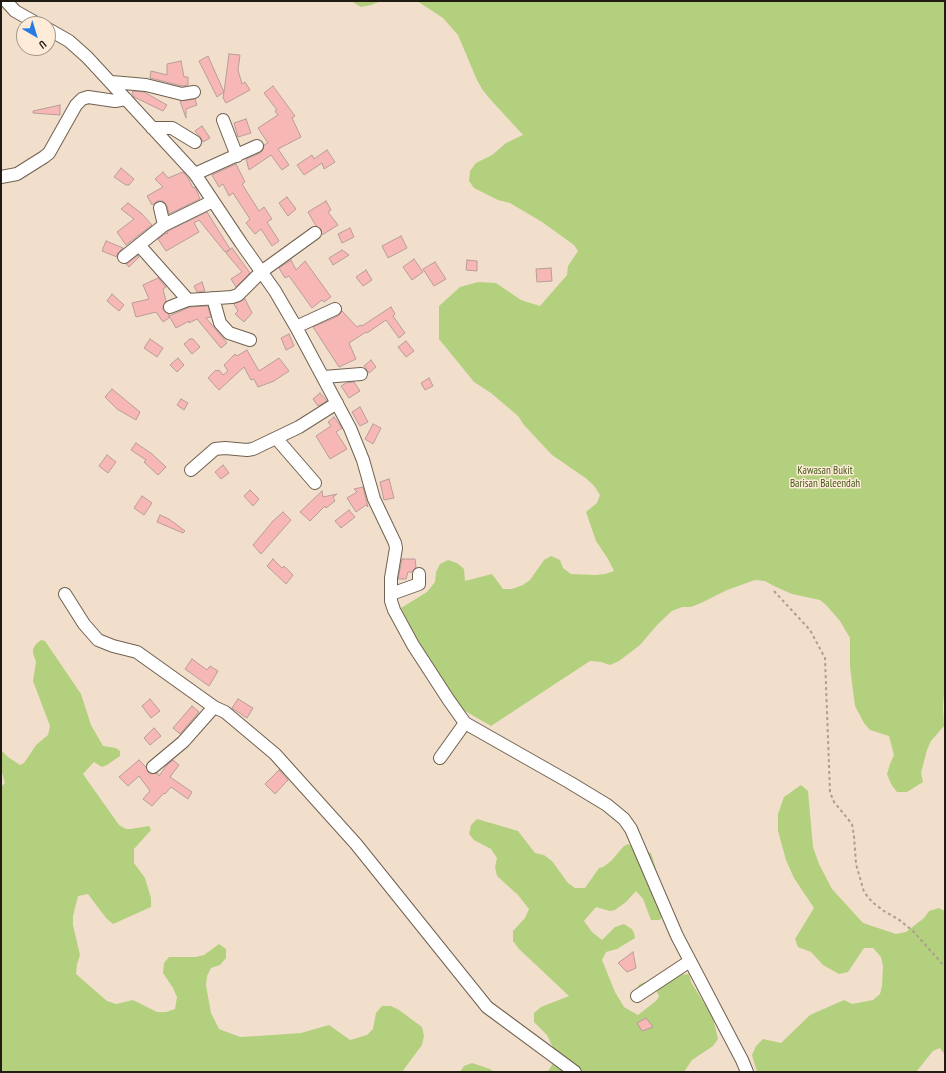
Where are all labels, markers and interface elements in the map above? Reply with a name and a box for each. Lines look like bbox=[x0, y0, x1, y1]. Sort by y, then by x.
north arrow bbox=[16, 16, 56, 56]
text: U bbox=[36, 37, 49, 52]
park label: Kawasan Bukit Barisan Baleendah bbox=[790, 464, 860, 490]

